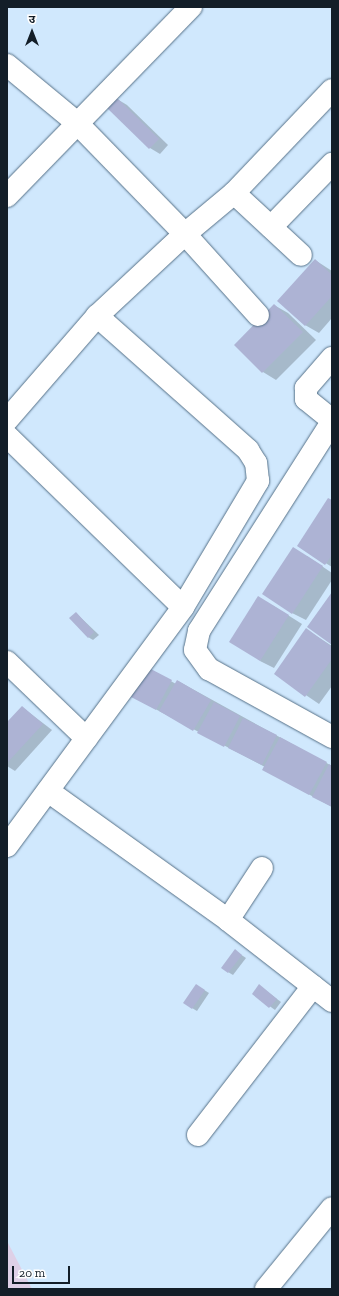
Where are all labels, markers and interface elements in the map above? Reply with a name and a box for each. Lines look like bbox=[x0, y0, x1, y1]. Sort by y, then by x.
north arrow bbox=[12, 12, 52, 52]
text: उ bbox=[29, 13, 35, 26]
scale bar bbox=[14, 1258, 72, 1284]
text: 20 m bbox=[19, 1266, 45, 1280]

